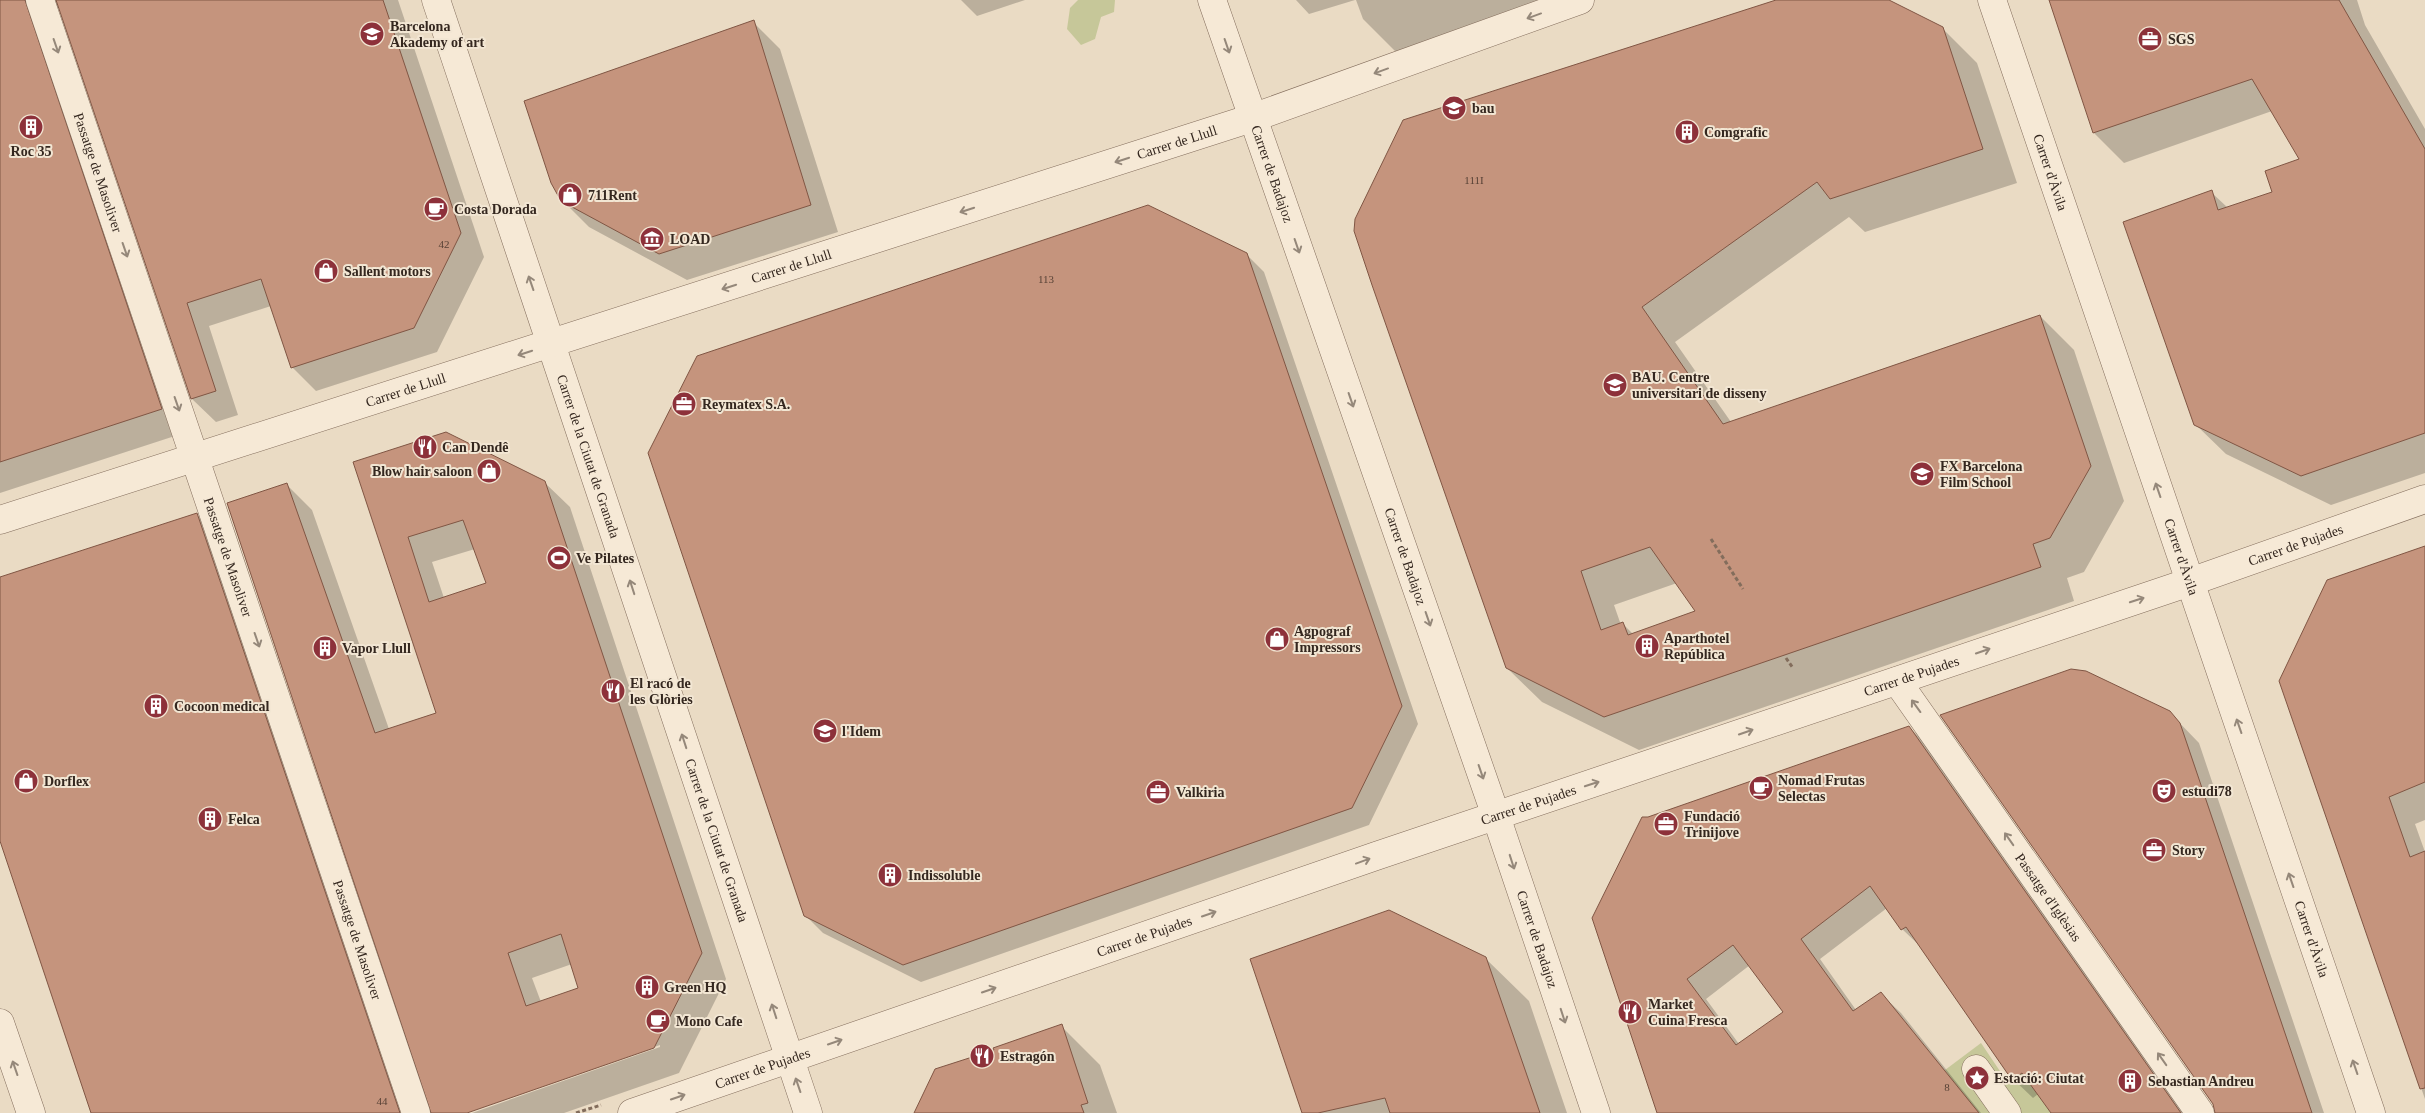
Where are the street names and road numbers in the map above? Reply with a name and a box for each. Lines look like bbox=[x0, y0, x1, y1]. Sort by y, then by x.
street label: Passatge de Masoliver bbox=[71, 111, 125, 235]
street label: Carrer de Llull bbox=[1135, 123, 1219, 162]
street label: Carrer de Badajoz bbox=[1248, 123, 1296, 225]
street label: Carrer d'Àvila bbox=[2030, 132, 2070, 213]
street label: Carrer de Llull bbox=[749, 247, 833, 286]
street label: Carrer de Llull bbox=[364, 370, 448, 410]
street label: Carrer de la Ciutat de Granada bbox=[554, 373, 623, 541]
street label: Passatge de Masoliver bbox=[201, 495, 255, 619]
street label: Carrer de Badajoz bbox=[1381, 506, 1429, 607]
street label: Carrer d'Àvila bbox=[2161, 517, 2201, 598]
street label: Carrer de Pujades bbox=[2246, 522, 2345, 569]
street label: Carrer de Pujades bbox=[1862, 653, 1961, 699]
street label: Carrer de la Ciutat de Granada bbox=[682, 757, 751, 925]
street label: Carrer de Pujades bbox=[1479, 782, 1578, 828]
street label: Passatge d'Iglèsias bbox=[2012, 851, 2084, 944]
street label: Passatge de Masoliver bbox=[330, 878, 384, 1002]
street label: Carrer de Badajoz bbox=[1514, 889, 1560, 990]
street label: Carrer d'Àvila bbox=[2291, 899, 2332, 980]
street label: Carrer de Pujades bbox=[1095, 913, 1194, 960]
street label: Carrer de Pujades bbox=[713, 1045, 812, 1092]

